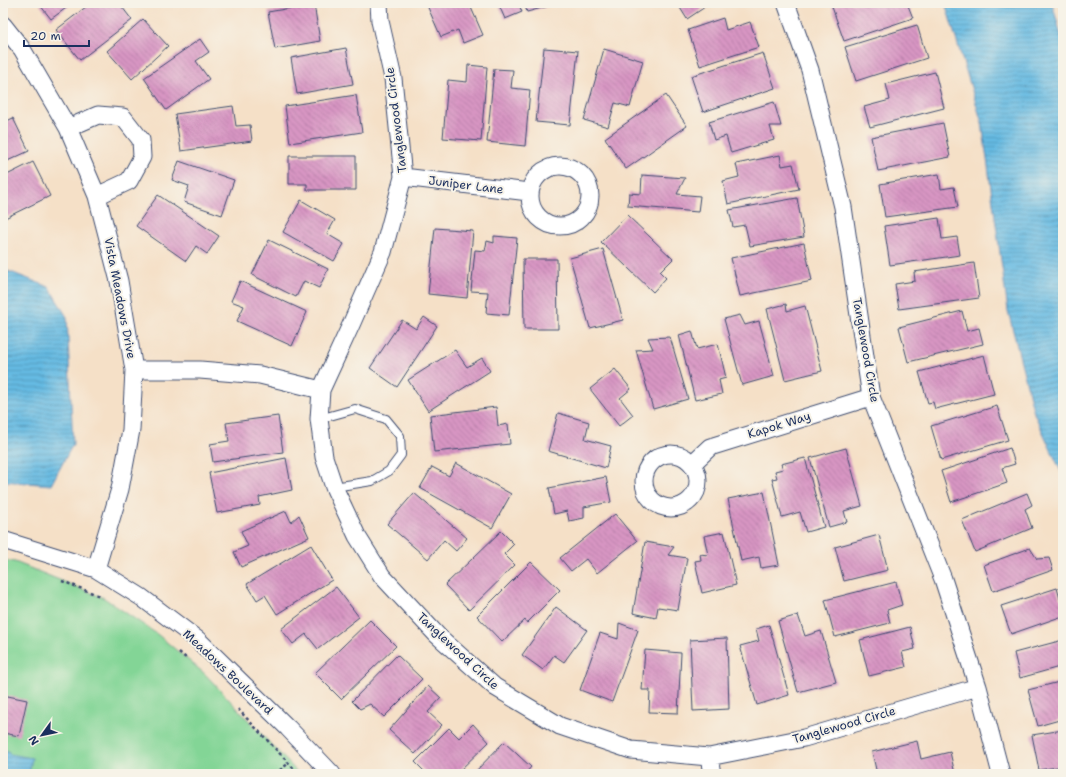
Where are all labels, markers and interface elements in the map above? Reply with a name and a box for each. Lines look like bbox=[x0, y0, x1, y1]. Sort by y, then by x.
scale bar bbox=[24, 22, 89, 48]
text: 20 m bbox=[30, 28, 61, 44]
street label: Tanglewood Circle bbox=[382, 66, 410, 174]
street label: Juniper Lane bbox=[427, 172, 505, 198]
street label: Vista Meadows Drive bbox=[100, 236, 140, 360]
street label: Tanglewood Circle bbox=[849, 296, 883, 404]
street label: Kapok Way bbox=[746, 408, 813, 442]
street label: Tanglewood Circle bbox=[414, 609, 502, 693]
street label: Meadows Boulevard bbox=[179, 626, 277, 718]
street label: Tanglewood Circle bbox=[791, 703, 897, 747]
north arrow bbox=[22, 715, 62, 755]
text: N bbox=[25, 732, 43, 748]

